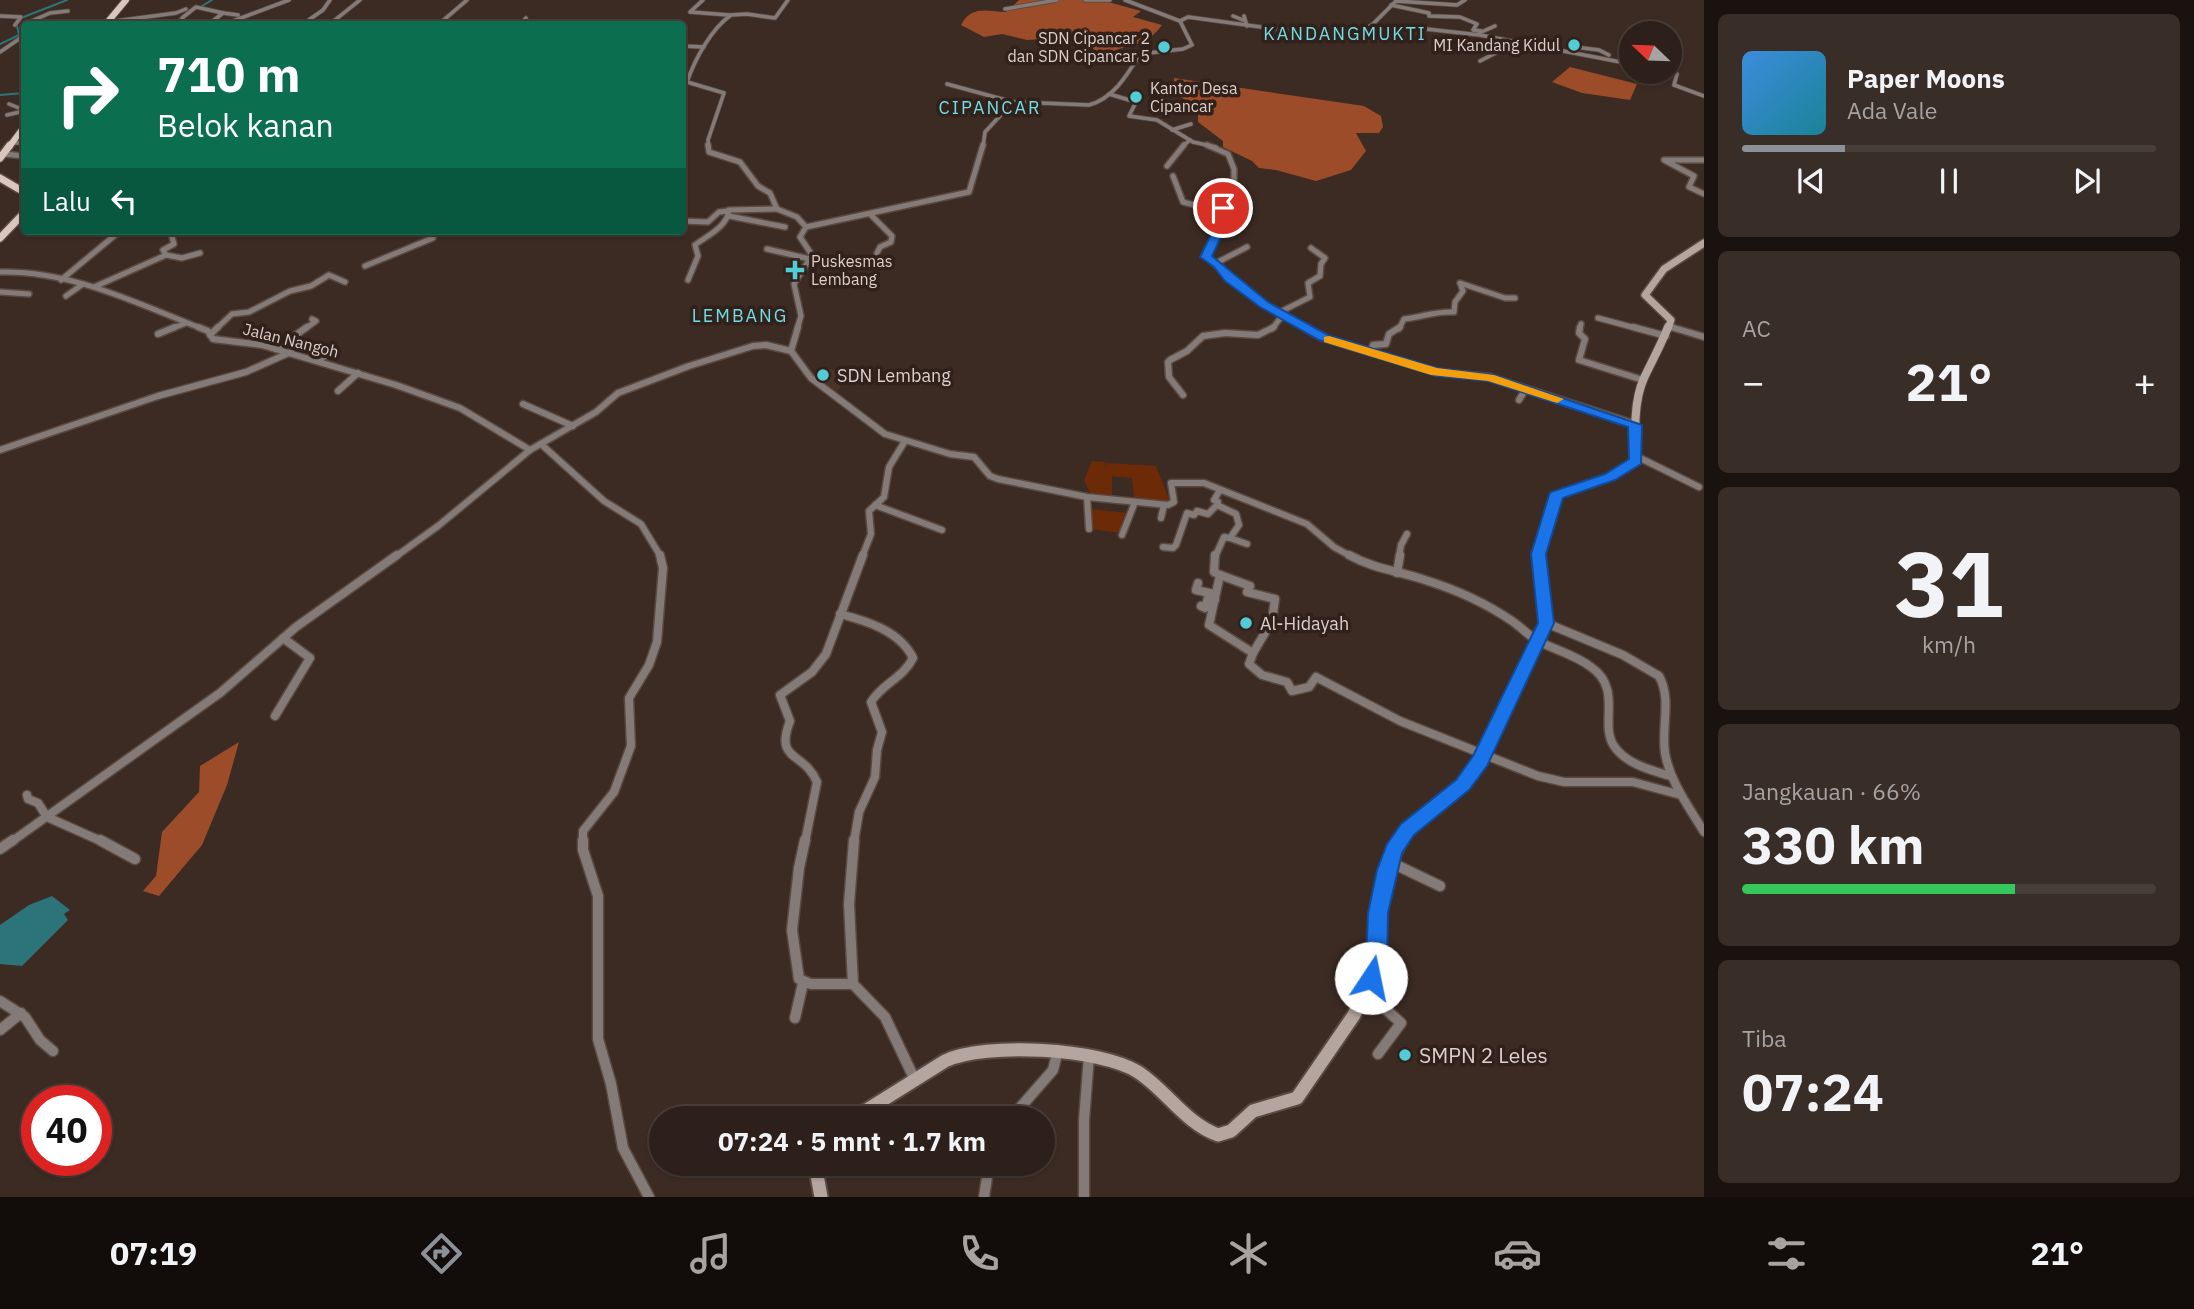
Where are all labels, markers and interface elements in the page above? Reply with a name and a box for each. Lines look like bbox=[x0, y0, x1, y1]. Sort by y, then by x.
north arrow bbox=[1619, 21, 1682, 84]
map controls bbox=[1619, 21, 1682, 84]
district label: KANDANGMUKTI bbox=[1263, 22, 1427, 45]
place label: SDN Cipancar 2 dan SDN Cipancar 5 bbox=[1008, 28, 1150, 66]
place label: MI Kandang Kidul bbox=[1433, 35, 1560, 55]
marker: MI Kandang Kidul bbox=[1566, 37, 1582, 53]
marker: SDN Cipancar 2 dan SDN Cipancar 5 bbox=[1156, 39, 1172, 55]
text: 710 m bbox=[157, 42, 301, 105]
icon: right bbox=[42, 49, 133, 140]
text: Paper Moons bbox=[1847, 61, 2005, 95]
place label: Kantor Desa Cipancar bbox=[1150, 78, 1238, 116]
marker: Kantor Desa Cipancar bbox=[1128, 89, 1144, 105]
text: Ada Vale bbox=[1847, 95, 1937, 125]
district label: CIPANCAR bbox=[939, 96, 1041, 119]
text: Belok kanan bbox=[157, 104, 334, 146]
icon: previous bbox=[1792, 162, 1830, 200]
icon: pause bbox=[1930, 162, 1968, 200]
icon: next bbox=[2068, 162, 2106, 200]
pin bbox=[1193, 178, 1253, 238]
icon: left bbox=[105, 182, 143, 220]
text: Lalu bbox=[42, 184, 91, 218]
icon: arrive bbox=[1204, 189, 1242, 227]
place label: Puskesmas Lembang bbox=[811, 251, 893, 289]
marker: Puskesmas Lembang bbox=[785, 260, 805, 280]
district label: LEMBANG bbox=[692, 304, 788, 327]
text: AC bbox=[1742, 313, 1771, 343]
street label: Jalan Nangoh bbox=[241, 318, 341, 362]
text: 21° bbox=[1906, 348, 1992, 415]
text: − bbox=[1742, 357, 1765, 406]
text: + bbox=[2133, 357, 2156, 406]
place label: SDN Lembang bbox=[837, 364, 951, 387]
marker: SDN Lembang bbox=[815, 367, 831, 383]
text: 31 bbox=[1894, 524, 2004, 642]
place label: Al-Hidayah bbox=[1260, 612, 1349, 635]
marker: Al-Hidayah bbox=[1238, 615, 1254, 631]
text: km/h bbox=[1922, 629, 1976, 659]
text: Jangkauan · 66% bbox=[1742, 776, 1921, 806]
text: 330 km bbox=[1742, 811, 1924, 878]
position arrow bbox=[1334, 941, 1408, 1015]
text: Tiba bbox=[1742, 1023, 1787, 1053]
place label: SMPN 2 Leles bbox=[1419, 1041, 1548, 1069]
marker: SMPN 2 Leles bbox=[1397, 1047, 1413, 1063]
text: 07:24 bbox=[1742, 1058, 1884, 1125]
speed limit sign: 40 bbox=[21, 1085, 112, 1176]
text: 07:24 · 5 mnt · 1.7 km bbox=[718, 1124, 986, 1158]
icon: directions bbox=[417, 1229, 466, 1278]
icon: music bbox=[686, 1229, 735, 1278]
icon: phone bbox=[955, 1229, 1004, 1278]
icon: climate bbox=[1224, 1229, 1273, 1278]
icon: car bbox=[1493, 1229, 1542, 1278]
icon: filters bbox=[1762, 1229, 1811, 1278]
text: 07:19 bbox=[110, 1232, 197, 1274]
text: 21° bbox=[2031, 1232, 2084, 1274]

